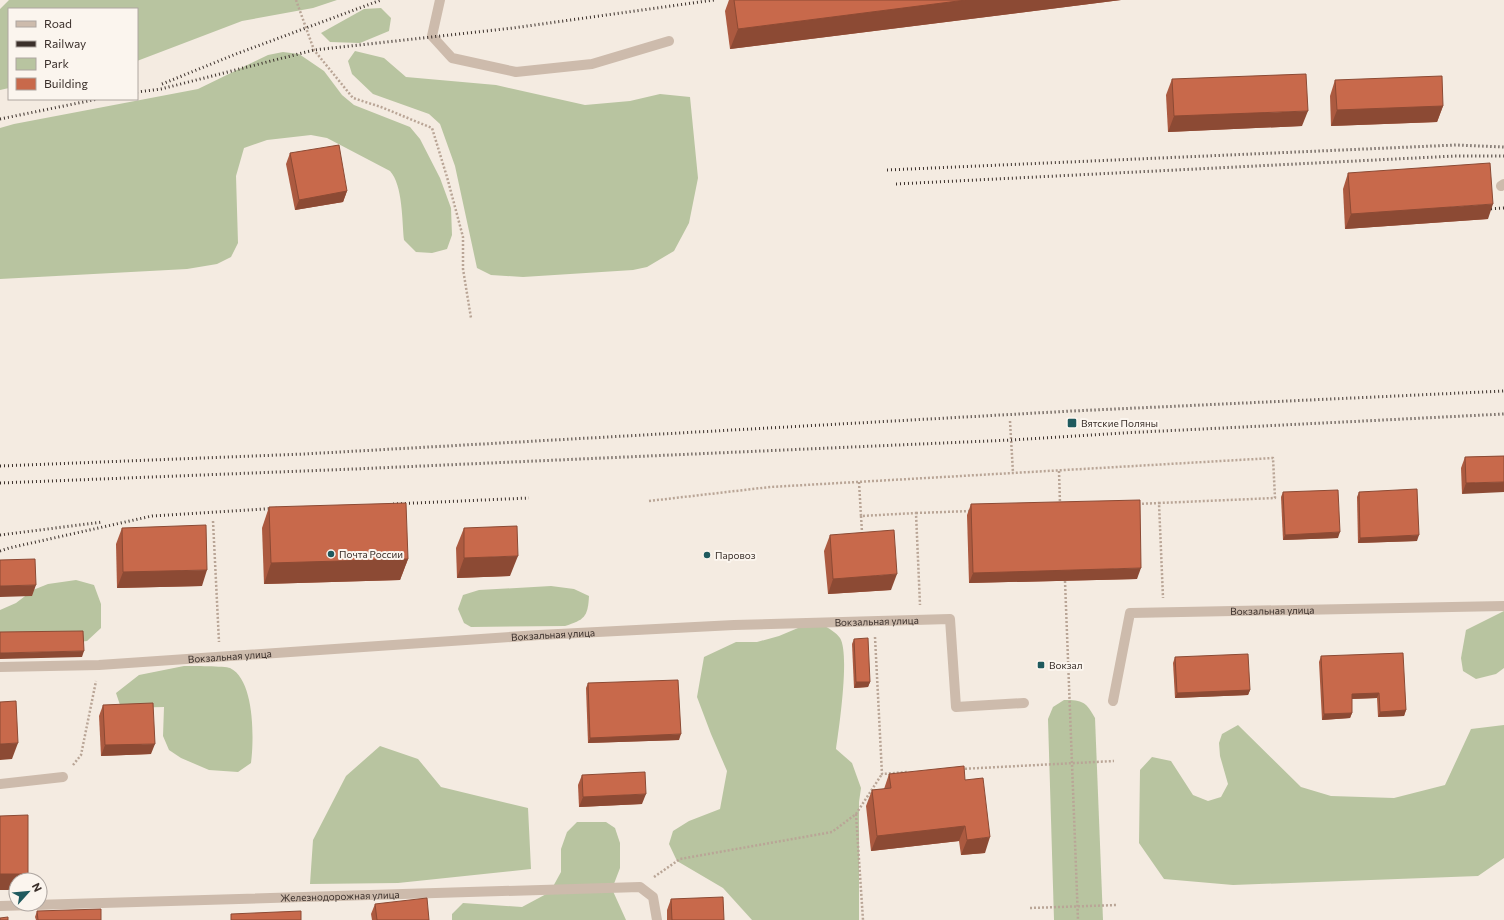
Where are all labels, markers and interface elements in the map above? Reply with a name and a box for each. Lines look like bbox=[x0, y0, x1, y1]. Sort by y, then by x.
legend bbox=[8, 8, 138, 100]
text: Road bbox=[44, 16, 72, 30]
text: Railway bbox=[44, 36, 86, 50]
text: Park bbox=[44, 56, 70, 70]
text: Building bbox=[44, 76, 88, 90]
marker: Вятские Поляны bbox=[1066, 417, 1078, 429]
place label: Вятские Поляны bbox=[1081, 417, 1158, 429]
place label: Почта России bbox=[339, 548, 403, 560]
marker: Почта России bbox=[326, 549, 336, 559]
place label: Паровоз bbox=[715, 549, 756, 561]
marker: Паровоз bbox=[702, 550, 712, 560]
street label: Вокзальная улица bbox=[1230, 604, 1315, 617]
street label: Вокзальная улица bbox=[834, 614, 919, 628]
street label: Вокзальная улица bbox=[510, 626, 595, 643]
street label: Вокзальная улица bbox=[187, 647, 272, 665]
place label: Вокзал bbox=[1049, 659, 1083, 671]
marker: Вокзал bbox=[1036, 660, 1046, 670]
north arrow bbox=[8, 872, 48, 912]
text: N bbox=[30, 881, 45, 894]
street label: Железнодорожная улица bbox=[280, 888, 400, 904]

